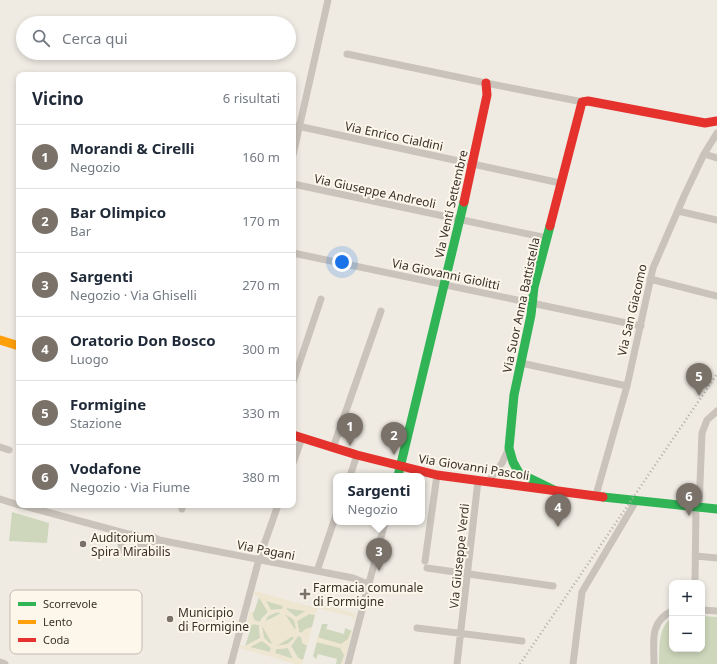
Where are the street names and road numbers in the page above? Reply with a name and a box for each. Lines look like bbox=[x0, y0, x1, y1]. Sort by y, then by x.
street label: Via Enrico Cialdini bbox=[343, 117, 445, 155]
street label: Via Venti Settembre bbox=[430, 148, 472, 260]
street label: Via Giuseppe Andreoli bbox=[313, 170, 437, 212]
street label: Via Suor Anna Battistella bbox=[498, 236, 544, 374]
street label: Via Giovanni Giolitti bbox=[390, 254, 502, 294]
street label: Via San Giacomo bbox=[613, 262, 651, 358]
street label: Via Giovanni Pascoli bbox=[417, 450, 531, 484]
street label: Via Giuseppe Verdi bbox=[445, 503, 473, 609]
street label: Via Pagani bbox=[236, 536, 296, 564]

